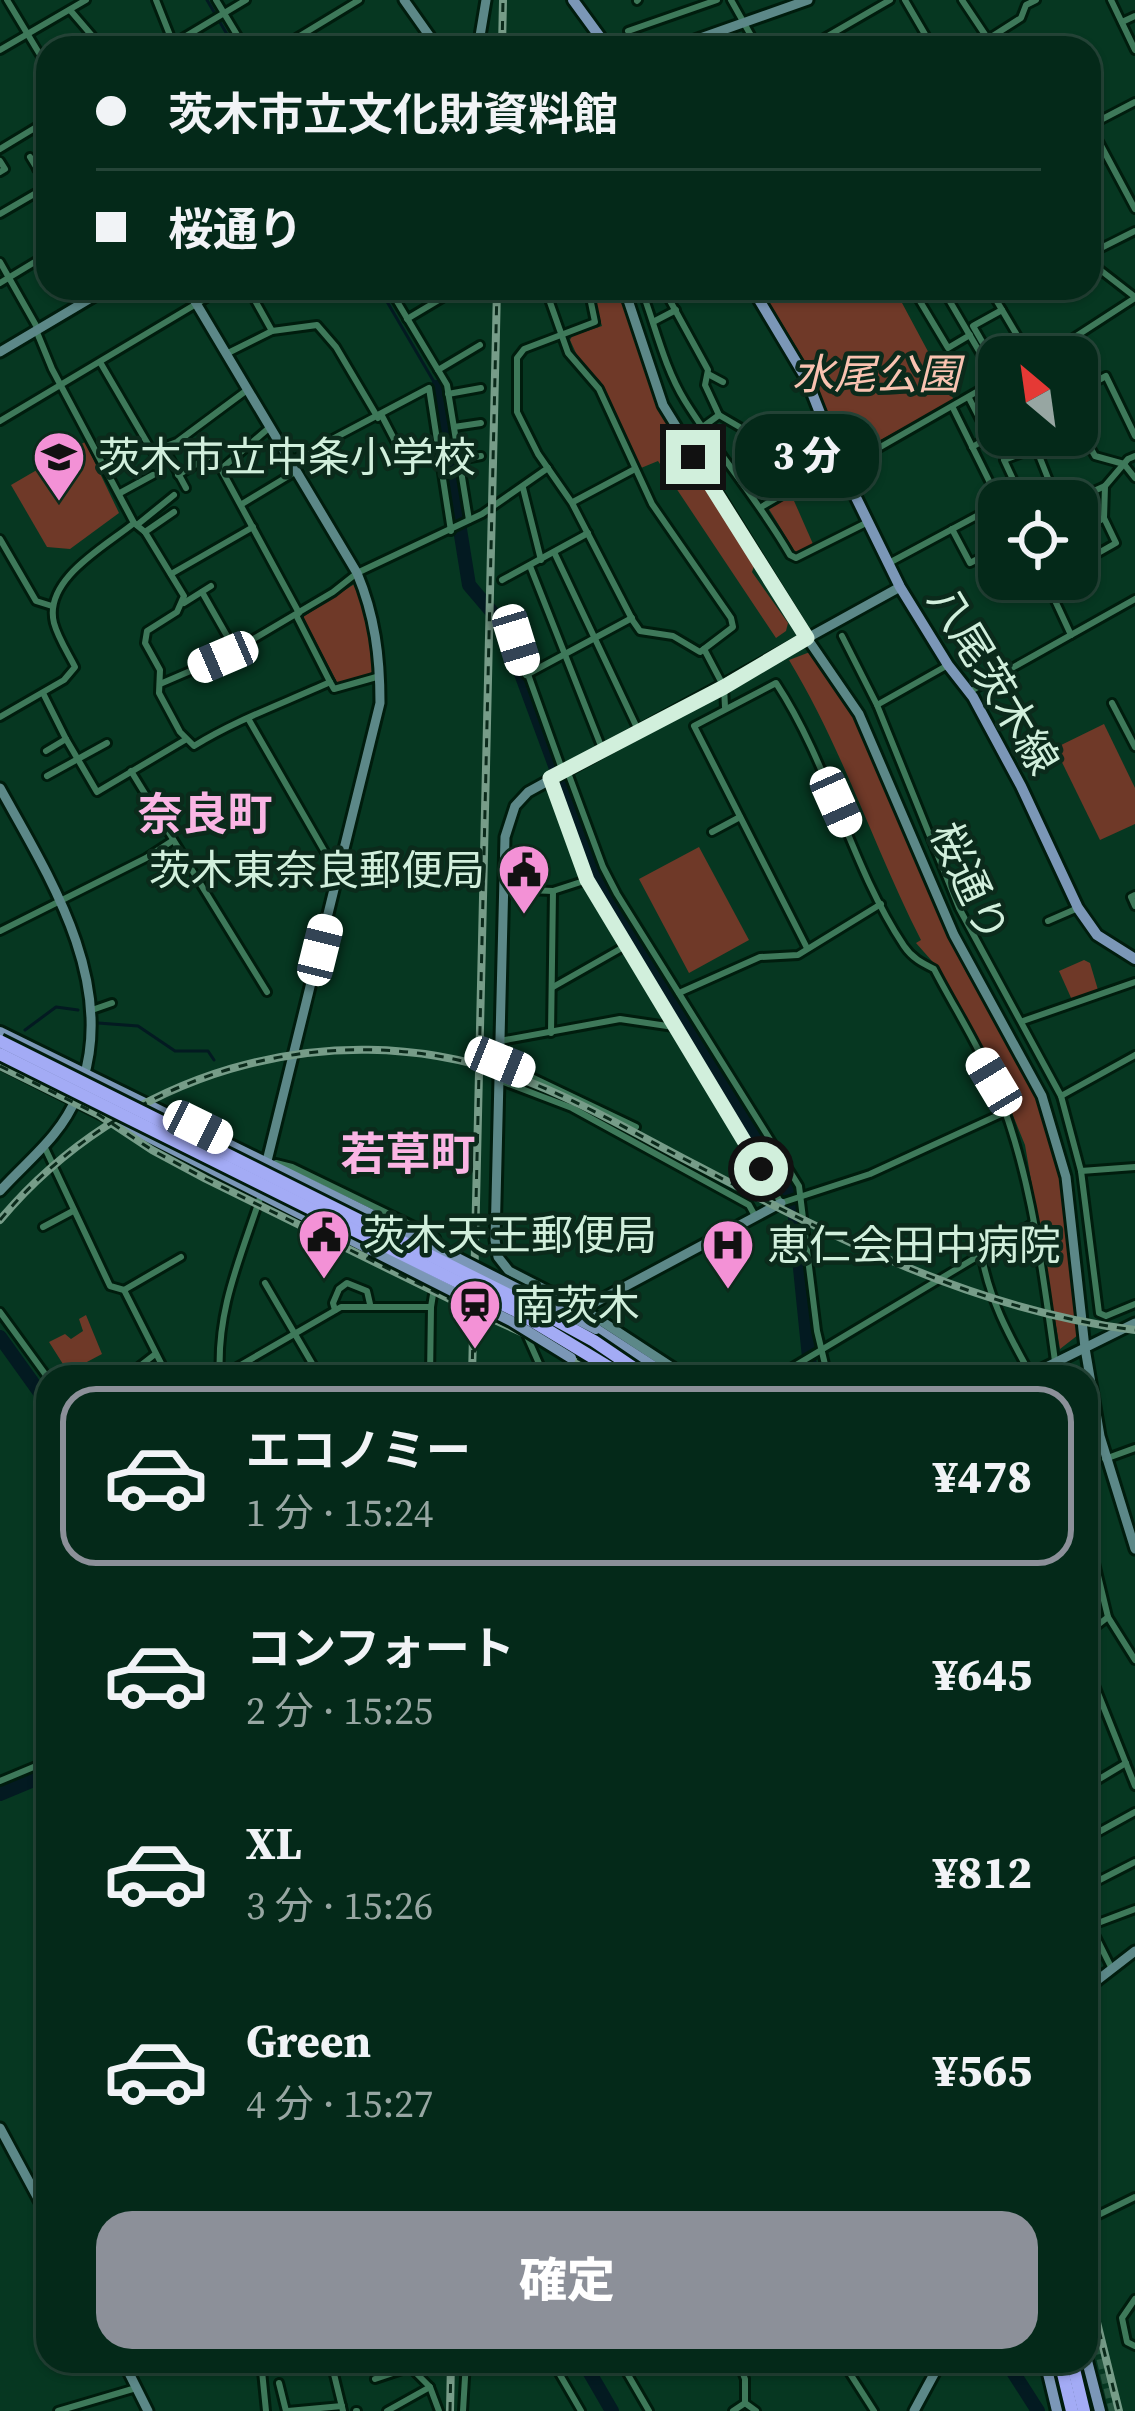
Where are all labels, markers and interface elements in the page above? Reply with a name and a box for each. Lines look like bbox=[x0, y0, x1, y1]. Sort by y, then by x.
text: 茨木市立文化財資料館 bbox=[168, 83, 618, 145]
text: 桜通り bbox=[168, 198, 303, 260]
north arrow bbox=[978, 336, 1098, 456]
map controls bbox=[978, 336, 1098, 600]
park label: 水尾公園 bbox=[792, 345, 965, 403]
callout: 3 分 bbox=[735, 415, 879, 499]
place label: 茨木市立中条小学校 bbox=[98, 428, 476, 486]
school or university icon: 茨木市立中条小学校 bbox=[31, 429, 87, 503]
text: 3 分 bbox=[773, 429, 841, 482]
route end bbox=[666, 430, 720, 484]
button: locate bbox=[978, 480, 1098, 600]
street label: 八尾茨木線 bbox=[915, 575, 1073, 785]
car bbox=[488, 600, 544, 680]
car bbox=[183, 626, 263, 688]
car bbox=[805, 762, 867, 842]
district label: 奈良町 bbox=[137, 783, 273, 845]
street label: 桜通り bbox=[917, 813, 1023, 951]
place label: 茨木東奈良郵便局 bbox=[149, 841, 485, 899]
public building icon: 茨木東奈良郵便局 bbox=[496, 842, 552, 916]
car bbox=[294, 911, 346, 989]
car bbox=[460, 1032, 540, 1092]
car bbox=[960, 1042, 1028, 1122]
car bbox=[158, 1095, 238, 1159]
district label: 若草町 bbox=[340, 1123, 476, 1185]
route start bbox=[734, 1142, 788, 1196]
place label: 茨木天王郵便局 bbox=[363, 1206, 657, 1264]
public building icon: 茨木天王郵便局 bbox=[296, 1207, 352, 1281]
place label: 恵仁会田中病院 bbox=[767, 1216, 1061, 1274]
hospital icon: 恵仁会田中病院 bbox=[700, 1217, 756, 1291]
place label: 南茨木 bbox=[514, 1276, 640, 1334]
station icon: 南茨木 bbox=[447, 1277, 503, 1351]
text: エコノミー bbox=[246, 1419, 471, 1481]
icon: car bbox=[102, 1422, 210, 1530]
text: ¥478 bbox=[933, 1445, 1032, 1507]
text: 1 分 · 15:24 bbox=[246, 1486, 433, 1539]
text: コンフォート bbox=[246, 1617, 515, 1679]
icon: car bbox=[102, 1620, 210, 1728]
text: ¥645 bbox=[933, 1643, 1032, 1705]
text: 2 分 · 15:25 bbox=[246, 1684, 433, 1737]
text: XL bbox=[246, 1812, 302, 1874]
icon: car bbox=[102, 1818, 210, 1926]
text: ¥812 bbox=[933, 1841, 1032, 1903]
text: 3 分 · 15:26 bbox=[246, 1879, 433, 1932]
text: Green bbox=[246, 2010, 371, 2072]
icon: car bbox=[102, 2016, 210, 2124]
text: ¥565 bbox=[933, 2039, 1032, 2101]
text: 4 分 · 15:27 bbox=[246, 2077, 433, 2130]
button: 確定 bbox=[96, 2211, 1038, 2349]

